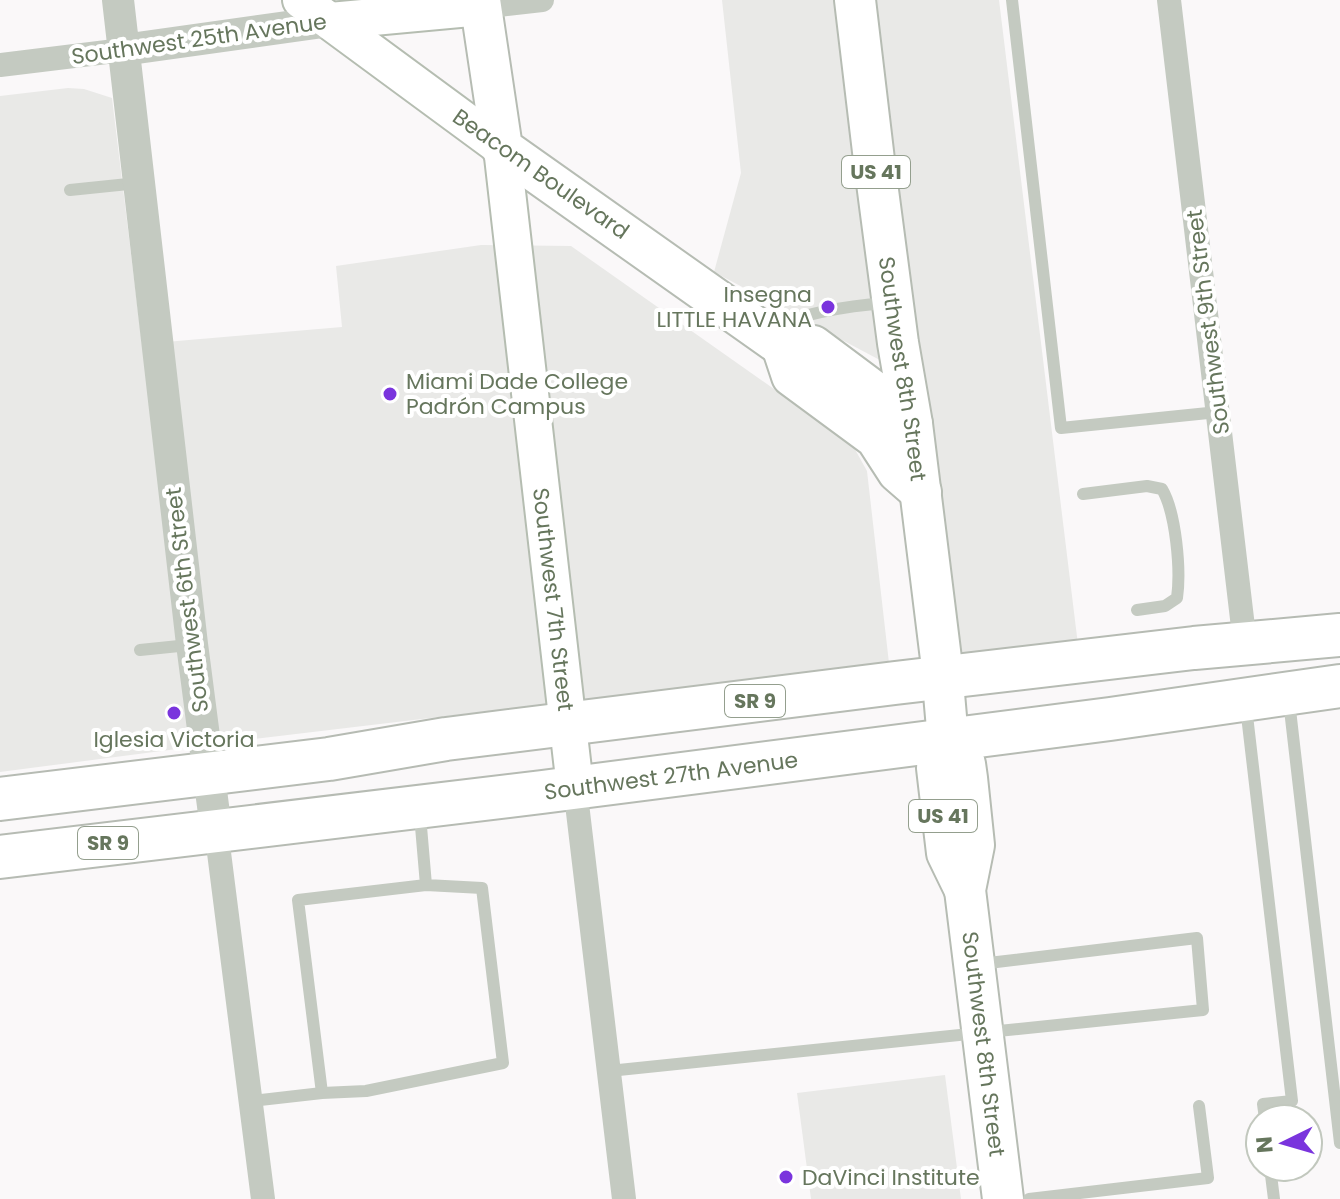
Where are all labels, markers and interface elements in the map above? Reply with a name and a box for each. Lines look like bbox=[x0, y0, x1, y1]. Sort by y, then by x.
street label: Southwest 25th Avenue bbox=[69, 6, 329, 72]
street label: Beacom Boulevard bbox=[447, 101, 635, 247]
road number: US 41 bbox=[842, 156, 910, 188]
street label: Southwest 9th Street bbox=[1179, 208, 1237, 436]
street label: Southwest 8th Street bbox=[871, 255, 934, 483]
place label: Insegna LITTLE HAVANA bbox=[657, 279, 812, 335]
marker: Insegna LITTLE HAVANA bbox=[819, 298, 837, 316]
place label: Miami Dade College Padrón Campus bbox=[406, 366, 628, 422]
marker: Miami Dade College Padrón Campus bbox=[381, 385, 399, 403]
street label: Southwest 6th Street bbox=[158, 486, 216, 714]
street label: Southwest 7th Street bbox=[525, 486, 582, 713]
road number: SR 9 bbox=[725, 685, 785, 717]
marker: Iglesia Victoria bbox=[165, 704, 183, 722]
place label: Iglesia Victoria bbox=[93, 724, 255, 755]
street label: Southwest 27th Avenue bbox=[542, 744, 800, 807]
road number: US 41 bbox=[909, 800, 977, 832]
road number: SR 9 bbox=[78, 827, 138, 859]
street label: Southwest 8th Street bbox=[955, 930, 1013, 1158]
north arrow bbox=[1244, 1103, 1324, 1183]
text: N bbox=[1248, 1135, 1281, 1154]
place label: DaVinci Institute bbox=[802, 1162, 980, 1193]
marker: DaVinci Institute bbox=[777, 1168, 795, 1186]

